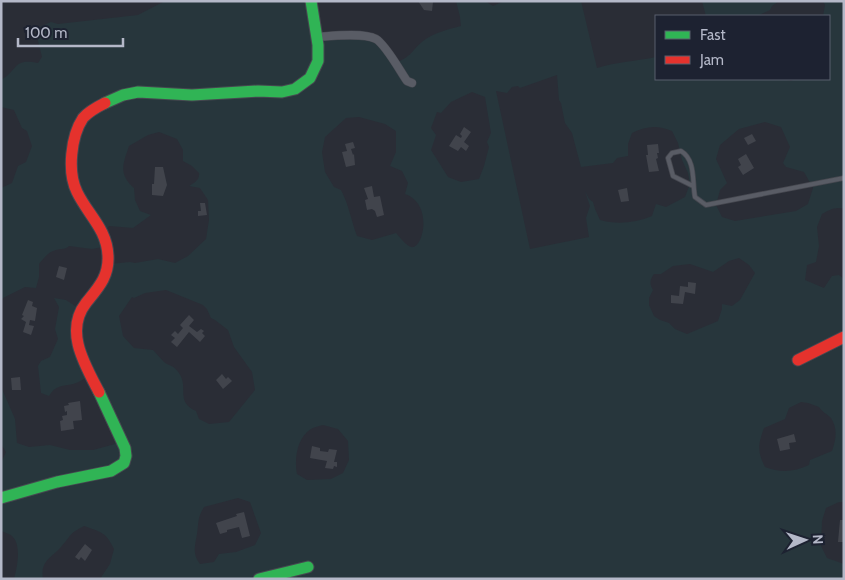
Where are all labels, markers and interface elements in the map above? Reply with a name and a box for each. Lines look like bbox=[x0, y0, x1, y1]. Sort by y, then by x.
scale bar bbox=[18, 15, 122, 47]
legend bbox=[655, 15, 830, 80]
text: 100 m bbox=[25, 24, 67, 42]
text: Fast bbox=[700, 26, 725, 44]
text: Jam bbox=[699, 51, 724, 69]
north arrow bbox=[780, 515, 830, 565]
text: N bbox=[809, 534, 827, 545]

